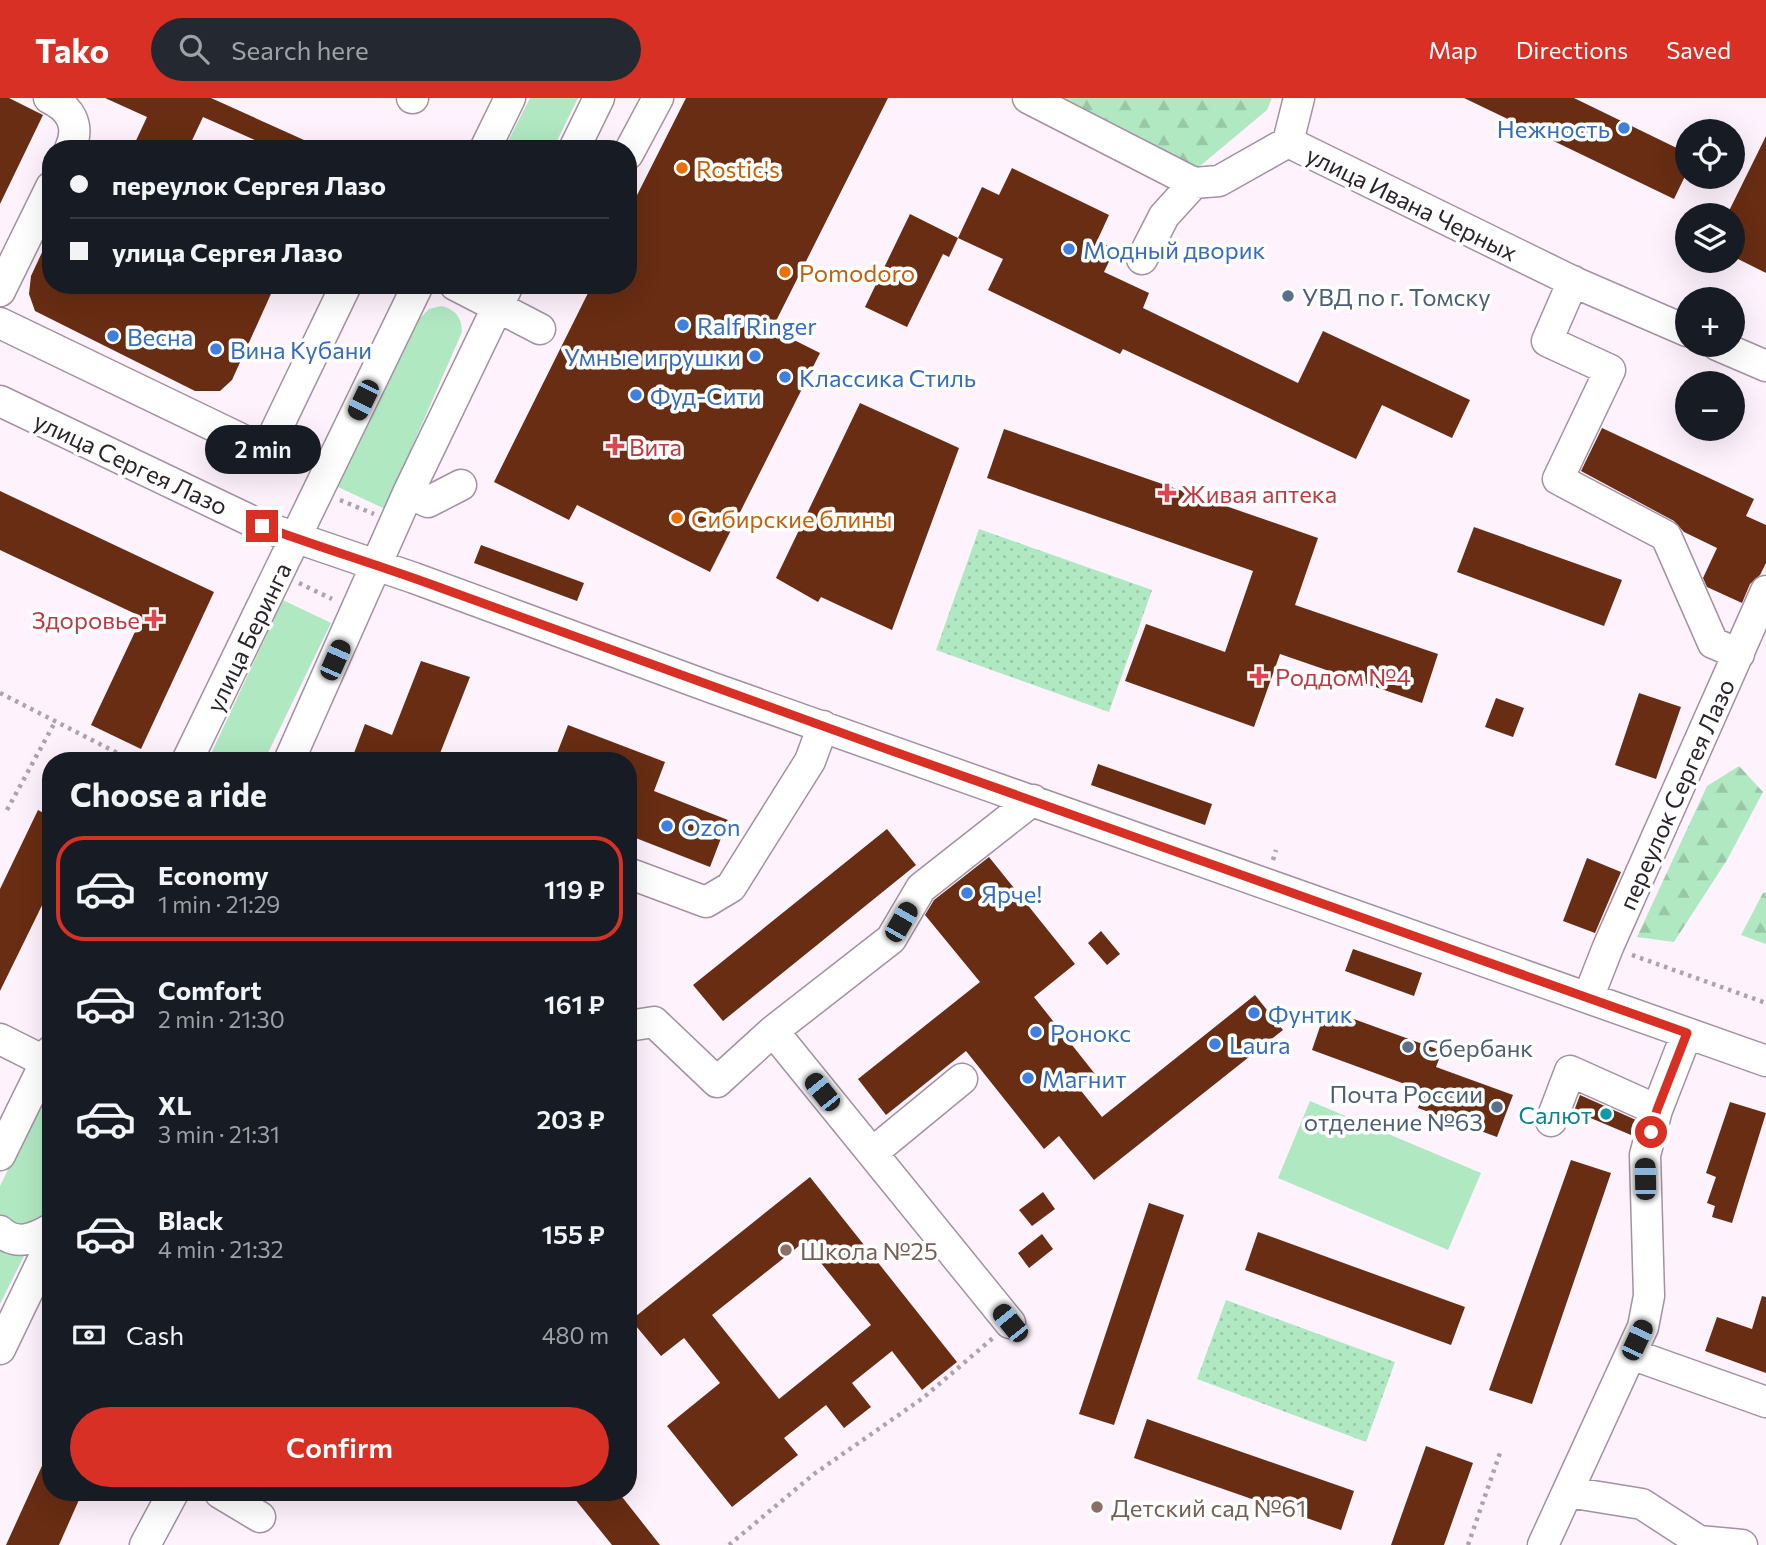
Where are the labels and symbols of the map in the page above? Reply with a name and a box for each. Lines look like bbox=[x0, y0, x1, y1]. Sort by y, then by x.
place label: Нежность bbox=[1497, 114, 1610, 143]
marker: Нежность bbox=[1616, 120, 1632, 136]
street label: улица Ивана Черных bbox=[1302, 139, 1522, 267]
place label: Rostic's bbox=[696, 154, 780, 183]
marker: Rostic's bbox=[674, 160, 690, 176]
place label: Модный дворик bbox=[1083, 235, 1265, 264]
marker: Модный дворик bbox=[1061, 241, 1077, 257]
place label: Pomodoro bbox=[799, 258, 915, 287]
marker: Pomodoro bbox=[777, 264, 793, 280]
place label: УВД по г. Томску bbox=[1302, 282, 1491, 311]
marker: УВД по г. Томску bbox=[1280, 288, 1296, 304]
place label: Ralf Ringer bbox=[697, 311, 817, 340]
marker: Ralf Ringer bbox=[675, 317, 691, 333]
place label: Весна bbox=[127, 322, 193, 351]
marker: Весна bbox=[105, 328, 121, 344]
place label: Вина Кубани bbox=[230, 335, 372, 364]
marker: Вина Кубани bbox=[208, 341, 224, 357]
place label: Умные игрушки bbox=[564, 342, 741, 371]
marker: Умные игрушки bbox=[747, 348, 763, 364]
place label: Классика Стиль bbox=[799, 363, 976, 392]
marker: Классика Стиль bbox=[777, 369, 793, 385]
car bbox=[345, 377, 382, 423]
place label: Фуд-Сити bbox=[650, 381, 762, 410]
marker: Фуд-Сити bbox=[628, 387, 644, 403]
street label: улица Сергея Лазо bbox=[30, 405, 232, 521]
callout: 2 min bbox=[204, 424, 320, 474]
place label: Вита bbox=[629, 432, 682, 461]
marker: Вита bbox=[607, 438, 623, 454]
place label: Живая аптека bbox=[1181, 479, 1337, 508]
marker: Живая аптека bbox=[1159, 485, 1175, 501]
place label: Сибирские блины bbox=[691, 504, 892, 533]
route end bbox=[246, 510, 278, 542]
marker: Сибирские блины bbox=[669, 510, 685, 526]
street label: улица Беринга bbox=[199, 558, 297, 716]
place label: Здоровье bbox=[32, 605, 140, 634]
marker: Здоровье bbox=[146, 611, 162, 627]
car bbox=[317, 637, 354, 683]
place label: Роддом №4 bbox=[1275, 662, 1411, 691]
marker: Роддом №4 bbox=[1249, 666, 1269, 686]
street label: переулок Сергея Лазо bbox=[1612, 674, 1740, 914]
place label: Ozon bbox=[681, 812, 741, 841]
marker: Ozon bbox=[659, 818, 675, 834]
place label: Ярче! bbox=[981, 879, 1042, 908]
marker: Ярче! bbox=[959, 885, 975, 901]
car bbox=[882, 899, 921, 945]
place label: Фунтик bbox=[1268, 999, 1353, 1028]
marker: Фунтик bbox=[1246, 1005, 1262, 1021]
place label: Ронокс bbox=[1050, 1018, 1131, 1047]
marker: Ронокс bbox=[1028, 1024, 1044, 1040]
place label: Laura bbox=[1229, 1030, 1291, 1059]
place label: Сбербанк bbox=[1422, 1033, 1533, 1062]
marker: Laura bbox=[1207, 1036, 1223, 1052]
marker: Сбербанк bbox=[1400, 1039, 1416, 1055]
place label: Магнит bbox=[1042, 1064, 1126, 1093]
car bbox=[801, 1069, 844, 1115]
marker: Магнит bbox=[1020, 1070, 1036, 1086]
place label: Почта России отделение №63 bbox=[1304, 1079, 1483, 1136]
marker: Почта России отделение №63 bbox=[1489, 1099, 1505, 1115]
place label: Салют bbox=[1518, 1100, 1592, 1129]
marker: Салют bbox=[1598, 1106, 1614, 1122]
route start bbox=[1635, 1116, 1667, 1148]
car bbox=[1635, 1158, 1656, 1200]
place label: Школа №25 bbox=[800, 1236, 938, 1265]
marker: Школа №25 bbox=[778, 1242, 794, 1258]
car bbox=[989, 1300, 1032, 1346]
car bbox=[1619, 1317, 1656, 1363]
place label: Детский сад №61 bbox=[1111, 1493, 1306, 1522]
marker: Детский сад №61 bbox=[1089, 1499, 1105, 1515]

